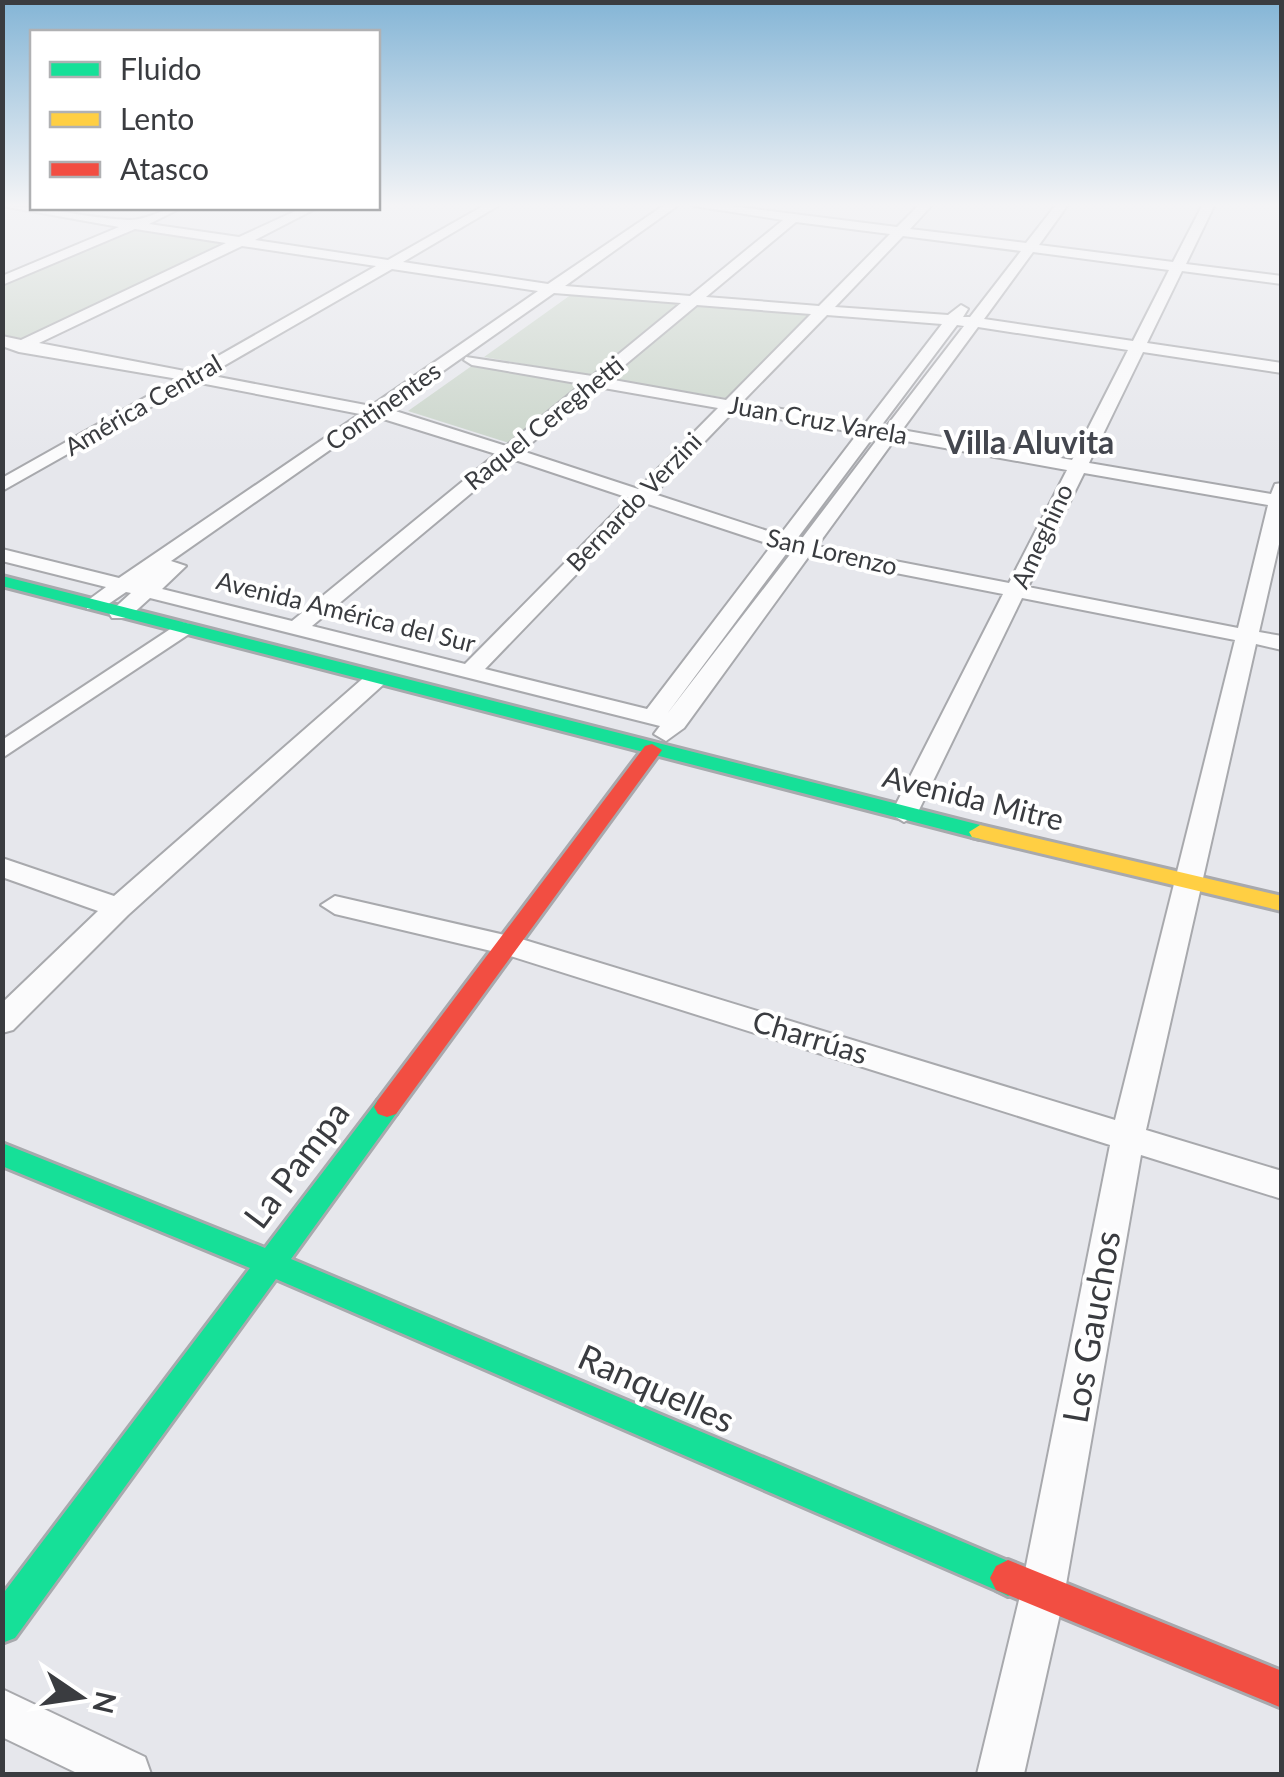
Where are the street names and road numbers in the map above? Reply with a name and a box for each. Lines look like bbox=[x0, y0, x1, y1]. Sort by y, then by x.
street label: América Central bbox=[59, 347, 226, 461]
street label: Raquel Cereghetti bbox=[458, 349, 629, 496]
street label: Continentes bbox=[319, 355, 446, 456]
street label: Juan Cruz Varela bbox=[726, 389, 910, 450]
street label: Bernardo Verzini bbox=[559, 426, 707, 577]
street label: Ameghino bbox=[1004, 479, 1078, 593]
street label: San Lorenzo bbox=[764, 521, 901, 581]
street label: Avenida América del Sur bbox=[214, 564, 479, 658]
street label: Avenida Mitre bbox=[879, 757, 1068, 837]
street label: Charrúas bbox=[749, 1002, 872, 1071]
street label: La Pampa bbox=[234, 1092, 357, 1236]
street label: Los Gauchos bbox=[1052, 1227, 1128, 1426]
street label: Ranquelles bbox=[572, 1334, 741, 1440]

